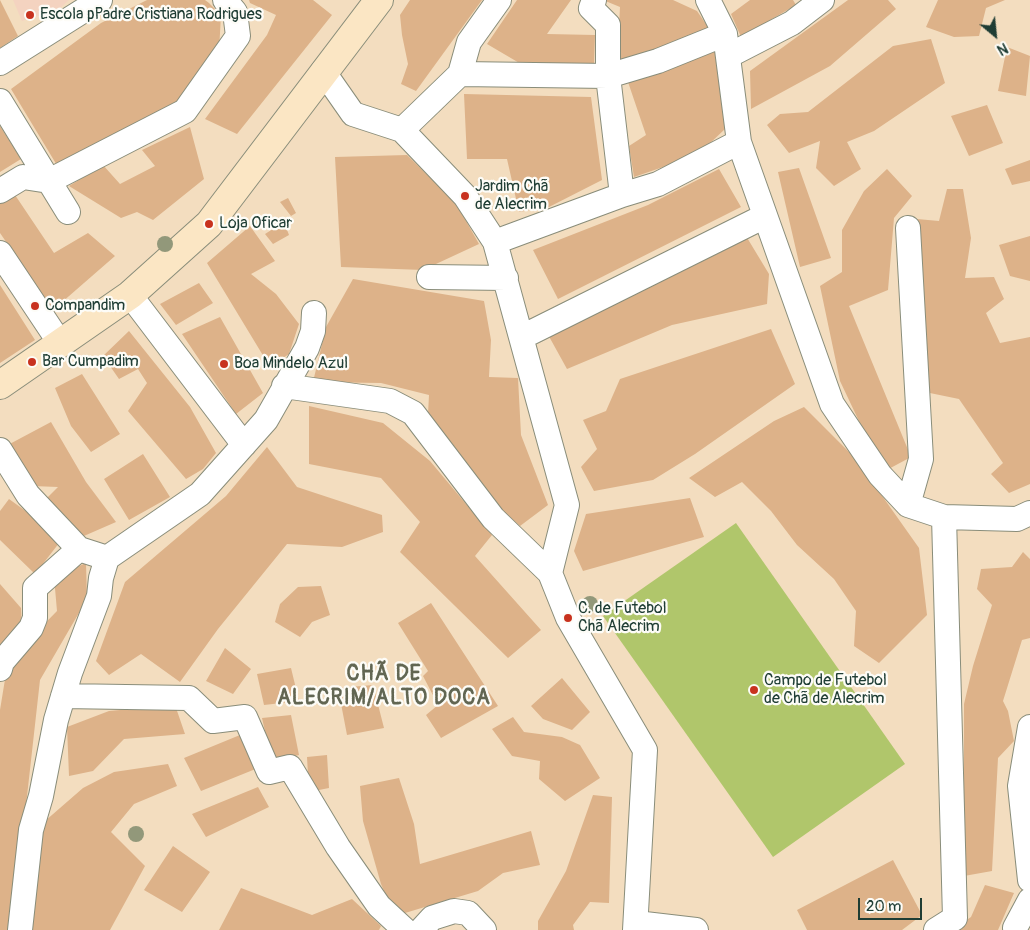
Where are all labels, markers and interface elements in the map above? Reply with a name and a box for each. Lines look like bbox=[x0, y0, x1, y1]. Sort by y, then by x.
place label: Escola pPadre Cristiana Rodrigues bbox=[40, 5, 262, 25]
marker: Escola pPadre Cristiana Rodrigues bbox=[24, 9, 36, 21]
north arrow bbox=[970, 10, 1020, 60]
text: N bbox=[994, 39, 1010, 58]
place label: Jardim Chã de Alecrim bbox=[475, 177, 549, 215]
marker: Jardim Chã de Alecrim bbox=[459, 190, 471, 202]
place label: Loja Oficar bbox=[219, 214, 292, 234]
marker: Loja Oficar bbox=[203, 218, 215, 230]
place label: Compandim bbox=[45, 296, 125, 316]
marker: Compandim bbox=[29, 300, 41, 312]
place label: Bar Cumpadim bbox=[42, 352, 139, 372]
place label: Boa Mindelo Azul bbox=[234, 354, 348, 374]
marker: Bar Cumpadim bbox=[26, 356, 38, 368]
marker: Boa Mindelo Azul bbox=[218, 358, 230, 370]
place label: C. de Futebol Chã Alecrim bbox=[578, 599, 666, 637]
marker: C. de Futebol Chã Alecrim bbox=[562, 612, 574, 624]
district label: CHÃ DE ALECRIM/ALTO DOCA bbox=[275, 662, 493, 712]
place label: Campo de Futebol de Chã de Alecrim bbox=[764, 671, 887, 709]
marker: Campo de Futebol de Chã de Alecrim bbox=[748, 684, 760, 696]
scale bar bbox=[860, 888, 924, 920]
text: 20 m bbox=[866, 897, 901, 916]

